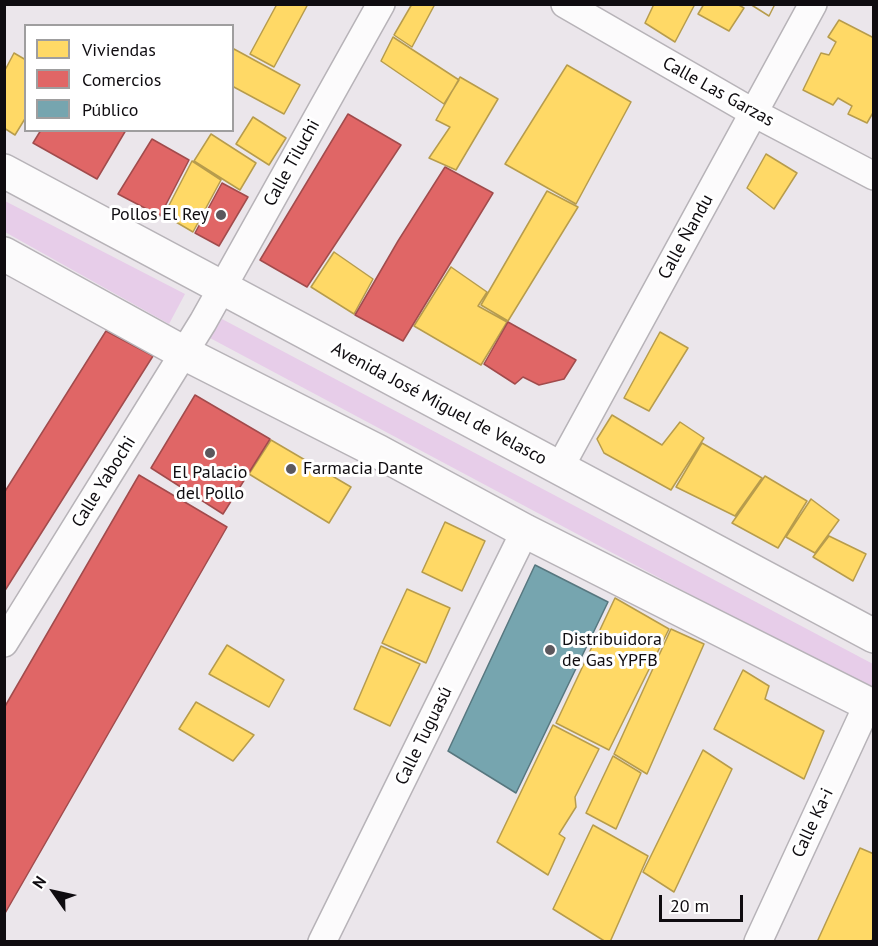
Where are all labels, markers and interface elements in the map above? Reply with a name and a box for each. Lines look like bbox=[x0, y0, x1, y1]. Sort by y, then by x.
legend bbox=[24, 24, 234, 132]
text: Viviendas bbox=[82, 38, 156, 61]
street label: Calle Las Garzas bbox=[658, 52, 778, 132]
text: Comercios bbox=[82, 68, 161, 91]
text: Público bbox=[82, 98, 138, 121]
street label: Calle Tiluchi bbox=[259, 116, 325, 210]
street label: Calle Ñandu bbox=[654, 191, 718, 283]
place label: Pollos El Rey bbox=[111, 204, 209, 226]
marker: Pollos El Rey bbox=[214, 208, 228, 222]
street label: Avenida José Miguel de Velasco bbox=[328, 338, 550, 470]
street label: Calle Yabochi bbox=[67, 433, 141, 531]
marker: El Palacio del Pollo bbox=[203, 446, 217, 460]
place label: Farmacia Dante bbox=[303, 458, 423, 480]
place label: El Palacio del Pollo bbox=[173, 462, 247, 504]
marker: Farmacia Dante bbox=[284, 462, 298, 476]
place label: Distribuidora de Gas YPFB bbox=[562, 629, 662, 672]
marker: Distribuidora de Gas YPFB bbox=[543, 643, 557, 657]
street label: Calle Tuguasú bbox=[391, 683, 457, 789]
street label: Calle Ka-i bbox=[788, 785, 838, 861]
north arrow bbox=[24, 862, 84, 922]
text: N bbox=[28, 872, 50, 892]
scale bar bbox=[662, 883, 746, 921]
text: 20 m bbox=[670, 894, 709, 917]

